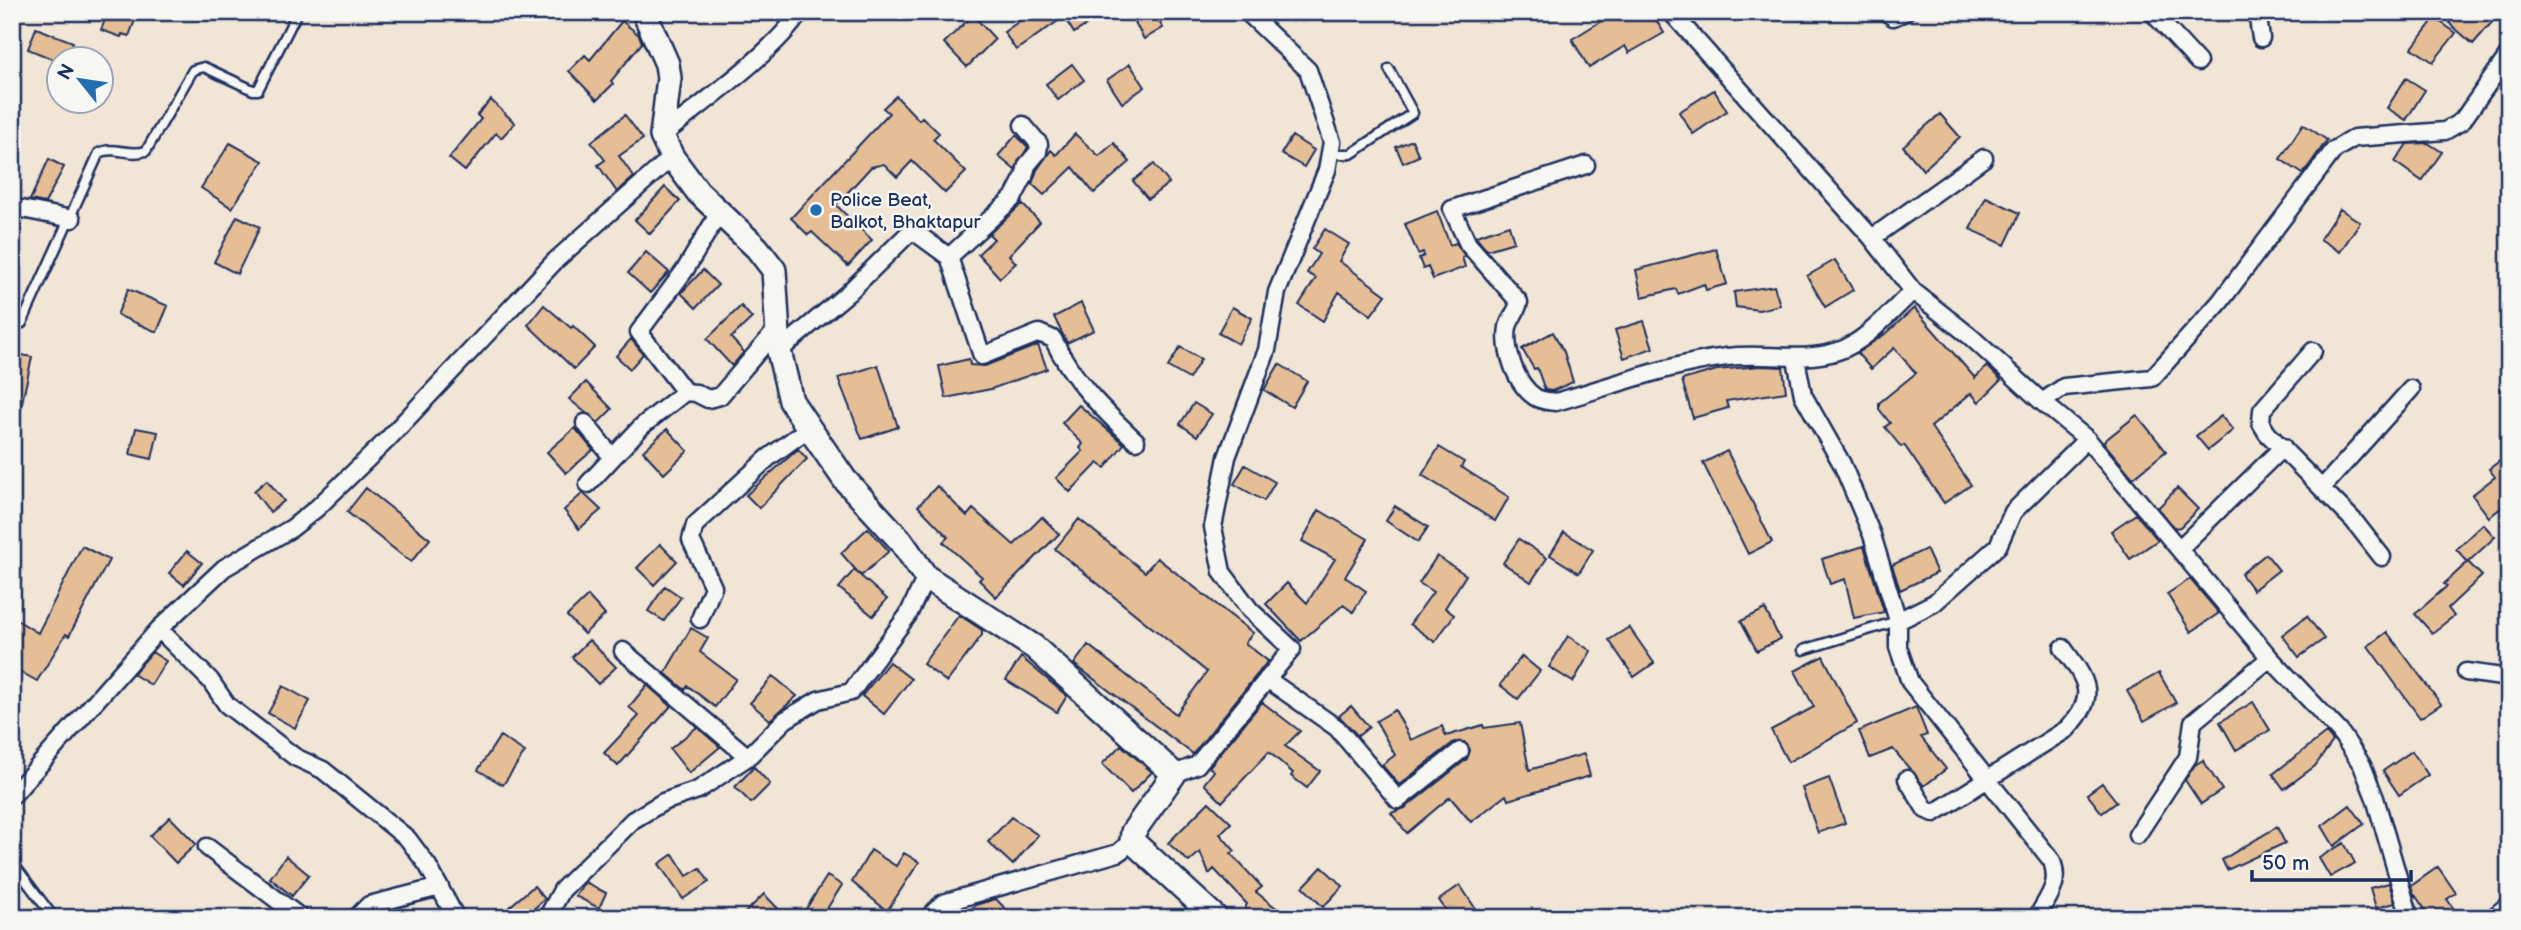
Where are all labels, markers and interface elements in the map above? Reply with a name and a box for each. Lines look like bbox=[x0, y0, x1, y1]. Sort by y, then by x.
north arrow bbox=[46, 46, 116, 116]
text: N bbox=[53, 60, 80, 84]
place label: Police Beat, Balkot, Bhaktapur bbox=[830, 189, 982, 234]
marker: Police Beat, Balkot, Bhaktapur bbox=[808, 202, 824, 218]
scale bar bbox=[2252, 839, 2411, 883]
text: 50 m bbox=[2262, 851, 2309, 876]

